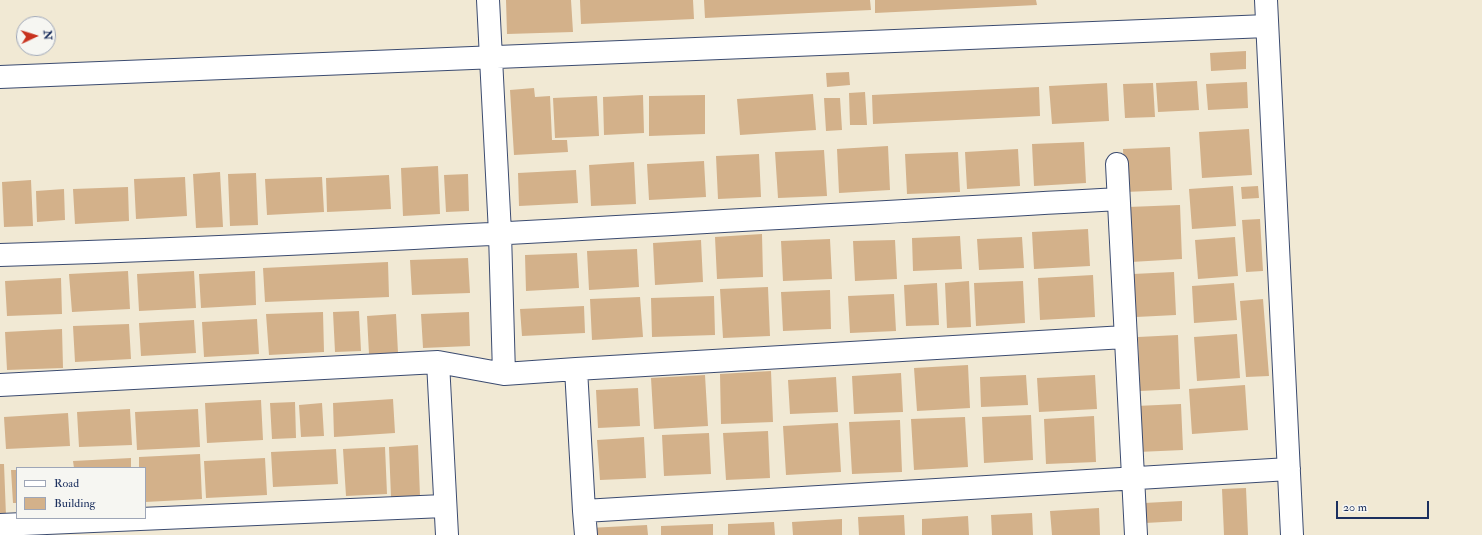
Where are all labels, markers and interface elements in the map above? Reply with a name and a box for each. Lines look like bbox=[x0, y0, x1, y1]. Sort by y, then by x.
north arrow bbox=[16, 16, 56, 56]
text: N bbox=[41, 30, 54, 41]
legend bbox=[16, 467, 146, 519]
text: Road bbox=[54, 476, 79, 491]
scale bar bbox=[1338, 493, 1431, 519]
text: Building bbox=[54, 496, 95, 511]
text: 20 m bbox=[1343, 500, 1367, 515]

